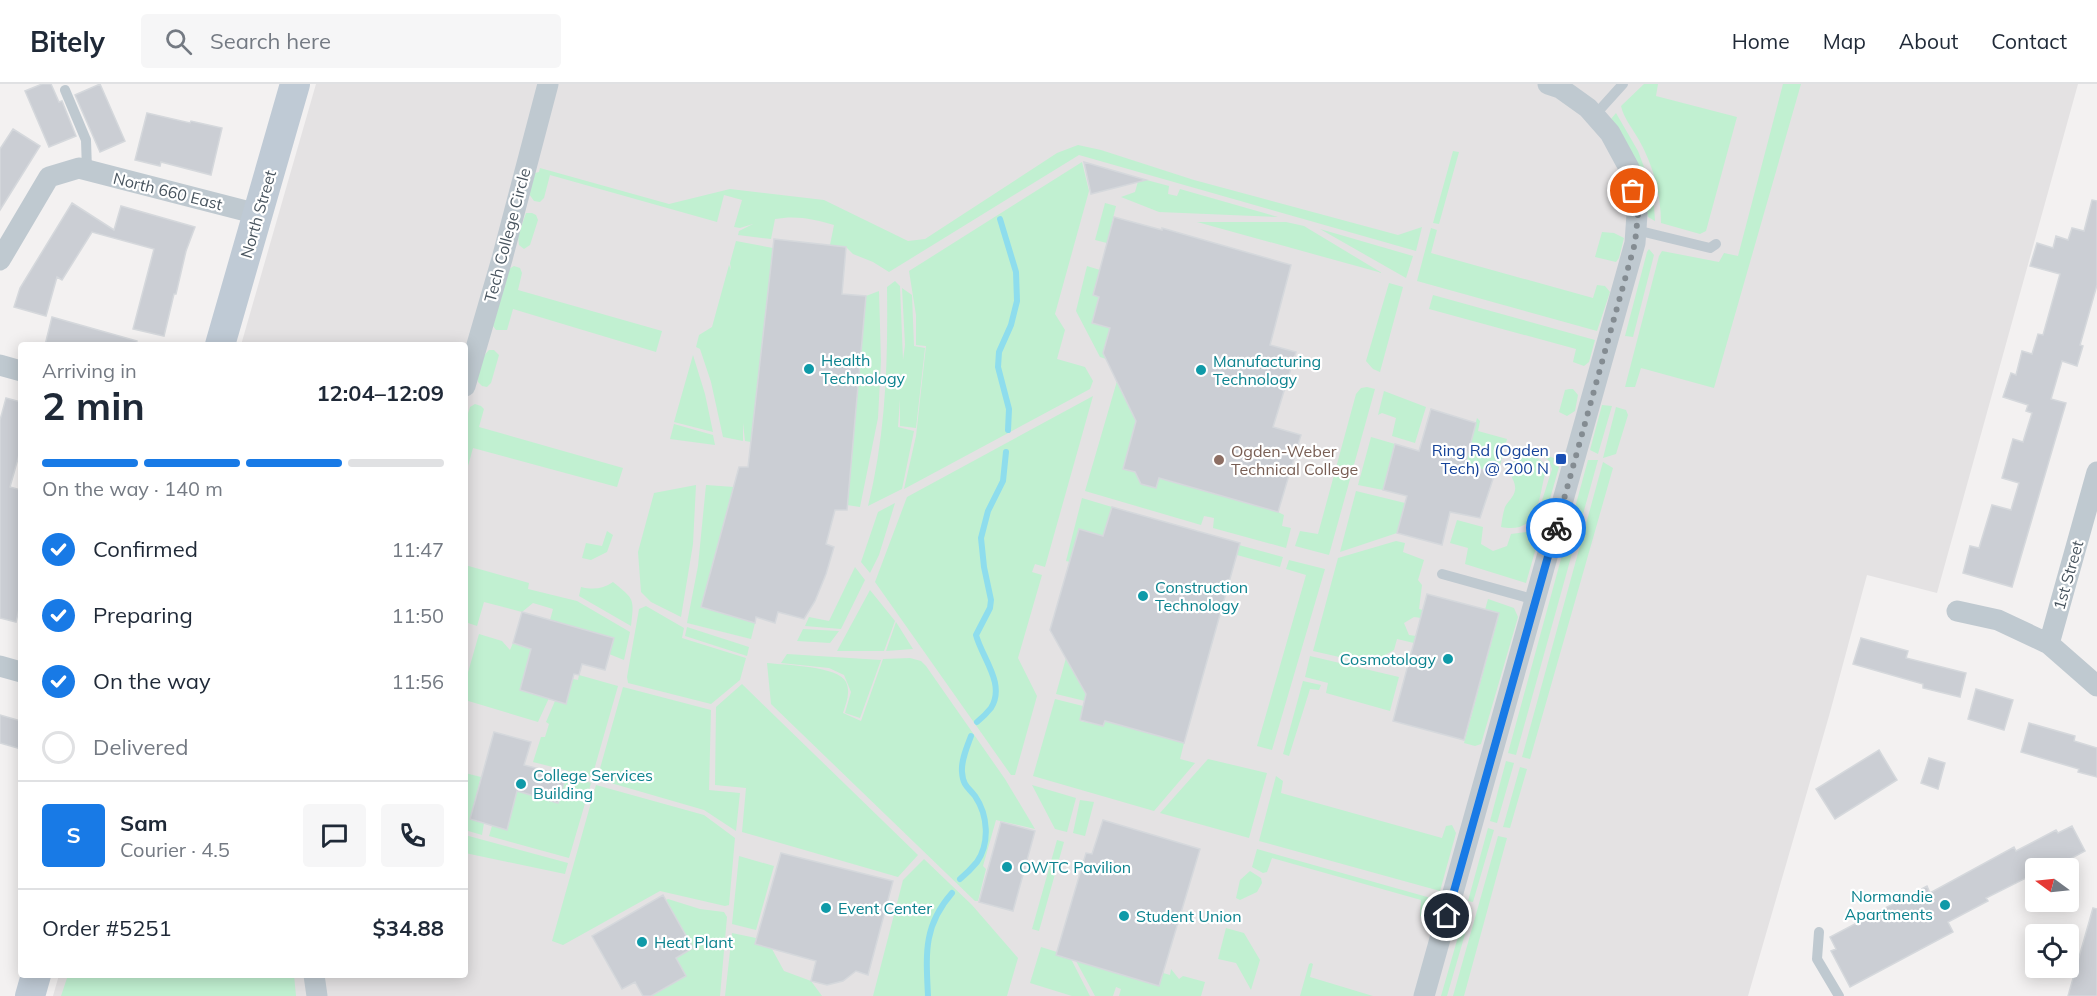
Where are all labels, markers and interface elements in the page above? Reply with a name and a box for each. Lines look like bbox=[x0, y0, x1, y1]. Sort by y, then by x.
search box bbox=[141, 14, 561, 68]
text: Bitely bbox=[30, 24, 105, 59]
icon: search bbox=[162, 25, 195, 58]
text: Search here bbox=[210, 27, 331, 55]
text: Home bbox=[1732, 28, 1790, 54]
text: Map bbox=[1823, 28, 1866, 54]
text: About bbox=[1899, 28, 1958, 54]
text: Contact bbox=[1991, 28, 2067, 54]
pin bbox=[1607, 165, 1658, 216]
street label: Tech College Circle bbox=[479, 166, 535, 304]
street label: North Street bbox=[236, 167, 280, 260]
street label: North 660 East bbox=[111, 168, 225, 214]
icon: bag bbox=[1616, 174, 1649, 207]
place label: Health Technology bbox=[821, 350, 906, 388]
place label: Manufacturing Technology bbox=[1213, 351, 1321, 389]
text: Arriving in bbox=[42, 358, 137, 383]
marker: Health Technology bbox=[802, 362, 816, 376]
marker: Manufacturing Technology bbox=[1194, 363, 1208, 377]
text: 12:04–12:09 bbox=[316, 379, 444, 407]
text: 2 min bbox=[42, 381, 145, 430]
place label: Ring Rd (Ogden Tech) @ 200 N bbox=[1432, 440, 1549, 478]
place label: Ogden-Weber Technical College bbox=[1231, 441, 1358, 479]
marker: Ring Rd (Ogden Tech) @ 200 N bbox=[1554, 452, 1568, 466]
marker: Ogden-Weber Technical College bbox=[1212, 453, 1226, 467]
text: On the way · 140 m bbox=[42, 476, 223, 501]
courier bbox=[1526, 498, 1586, 558]
icon: bike bbox=[1540, 512, 1573, 545]
icon: check bbox=[42, 533, 75, 566]
text: Confirmed bbox=[93, 535, 198, 563]
text: 11:47 bbox=[391, 537, 444, 562]
street label: 1st Street bbox=[2049, 538, 2088, 612]
place label: Construction Technology bbox=[1155, 577, 1248, 615]
marker: Construction Technology bbox=[1136, 589, 1150, 603]
icon: check bbox=[42, 599, 75, 632]
text: Preparing bbox=[93, 601, 193, 629]
text: 11:50 bbox=[391, 603, 444, 628]
place label: Cosmotology bbox=[1340, 649, 1436, 669]
marker: Cosmotology bbox=[1441, 652, 1455, 666]
icon: check bbox=[42, 665, 75, 698]
text: On the way bbox=[93, 667, 211, 695]
text: 11:56 bbox=[391, 669, 444, 694]
text: Delivered bbox=[93, 733, 188, 761]
place label: College Services Building bbox=[533, 765, 653, 803]
marker: College Services Building bbox=[514, 777, 528, 791]
button: chat bbox=[303, 804, 366, 867]
button: phone bbox=[381, 804, 444, 867]
text: Sam bbox=[120, 809, 168, 837]
text: S bbox=[66, 821, 81, 849]
text: Courier · 4.5 bbox=[120, 837, 230, 862]
place label: OWTC Pavilion bbox=[1019, 857, 1131, 877]
north arrow bbox=[2025, 858, 2079, 912]
map controls bbox=[2025, 858, 2079, 978]
marker: OWTC Pavilion bbox=[1000, 860, 1014, 874]
place label: Normandie Apartments bbox=[1845, 886, 1933, 924]
pin bbox=[1421, 890, 1472, 941]
place label: Event Center bbox=[838, 898, 932, 918]
marker: Normandie Apartments bbox=[1938, 898, 1952, 912]
icon: home bbox=[1430, 899, 1463, 932]
marker: Event Center bbox=[819, 901, 833, 915]
place label: Student Union bbox=[1136, 906, 1242, 926]
marker: Student Union bbox=[1117, 909, 1131, 923]
text: Order #5251 bbox=[42, 914, 172, 942]
text: $34.88 bbox=[373, 914, 444, 942]
button: locate bbox=[2025, 924, 2079, 978]
place label: Heat Plant bbox=[654, 932, 734, 952]
marker: Heat Plant bbox=[635, 935, 649, 949]

